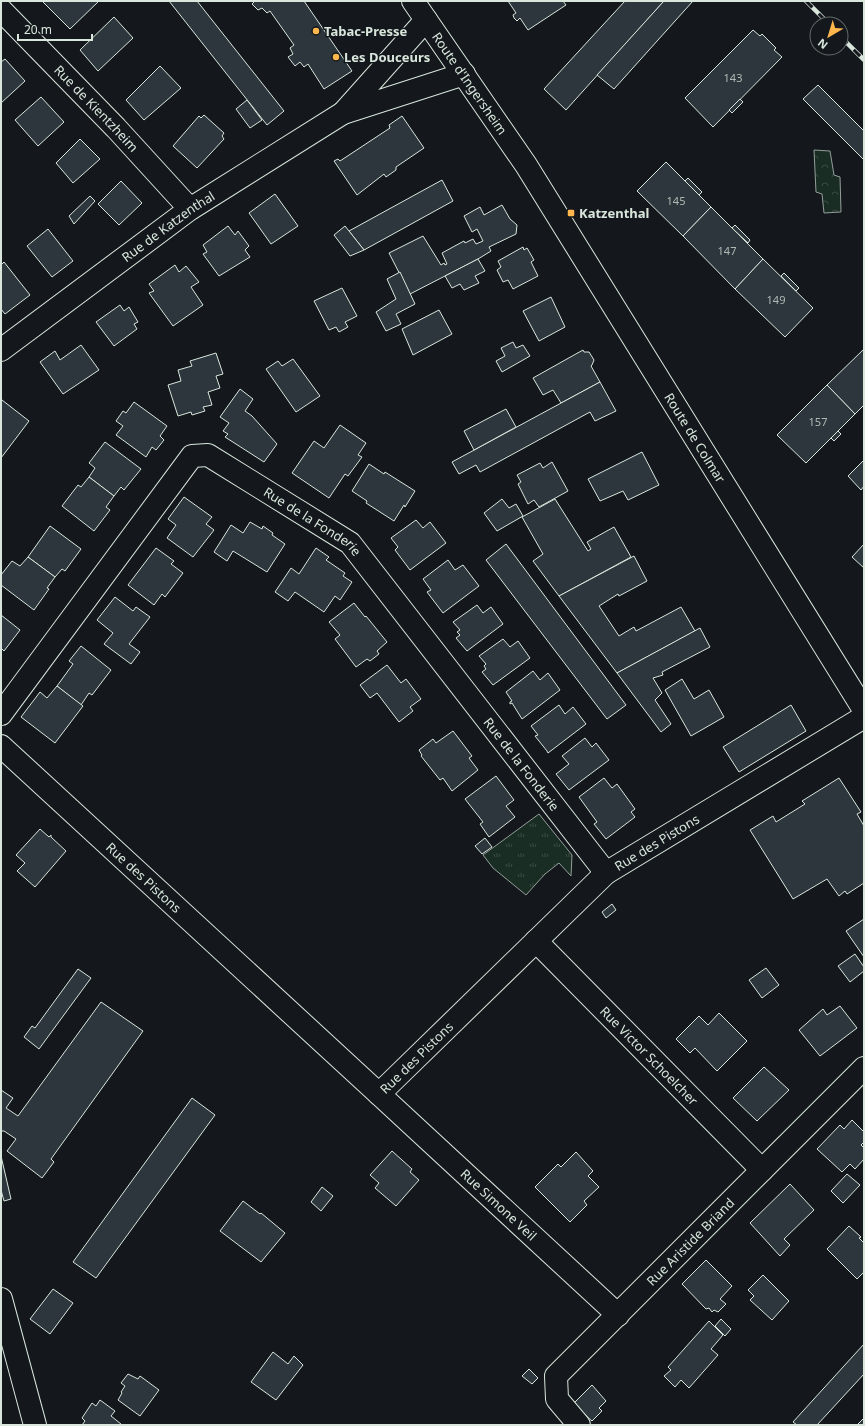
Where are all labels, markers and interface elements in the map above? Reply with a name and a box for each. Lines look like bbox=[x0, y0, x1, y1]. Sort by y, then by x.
scale bar bbox=[18, 16, 92, 42]
north arrow bbox=[809, 16, 849, 56]
text: 20 m bbox=[24, 21, 52, 38]
place label: Tabac-Presse bbox=[324, 22, 408, 40]
marker: Tabac-Presse bbox=[311, 26, 321, 36]
street label: Route d'Ingersheim bbox=[428, 29, 511, 138]
text: N bbox=[814, 36, 831, 53]
place label: Les Douceurs bbox=[344, 48, 430, 66]
marker: Les Douceurs bbox=[331, 52, 341, 62]
street label: Rue de Kientzheim bbox=[50, 61, 142, 156]
house number: 143 bbox=[724, 70, 742, 85]
street label: Rue de Katzenthal bbox=[118, 187, 218, 266]
house number: 145 bbox=[667, 193, 685, 208]
place label: Katzenthal bbox=[579, 204, 649, 222]
marker: Katzenthal bbox=[566, 208, 576, 218]
house number: 147 bbox=[718, 243, 736, 258]
house number: 149 bbox=[767, 292, 785, 307]
street label: Route de Colmar bbox=[660, 389, 730, 486]
house number: 157 bbox=[809, 414, 827, 429]
street label: Rue de la Fonderie bbox=[260, 483, 366, 559]
street label: Rue de la Fonderie bbox=[480, 714, 564, 815]
street label: Rue des Pistons bbox=[611, 810, 703, 875]
street label: Rue des Pistons bbox=[102, 838, 185, 917]
street label: Rue Victor Schoelcher bbox=[596, 1002, 703, 1110]
street label: Rue des Pistons bbox=[376, 1018, 457, 1098]
street label: Rue Simone Veil bbox=[457, 1165, 541, 1244]
street label: Rue Aristide Briand bbox=[642, 1194, 738, 1290]

